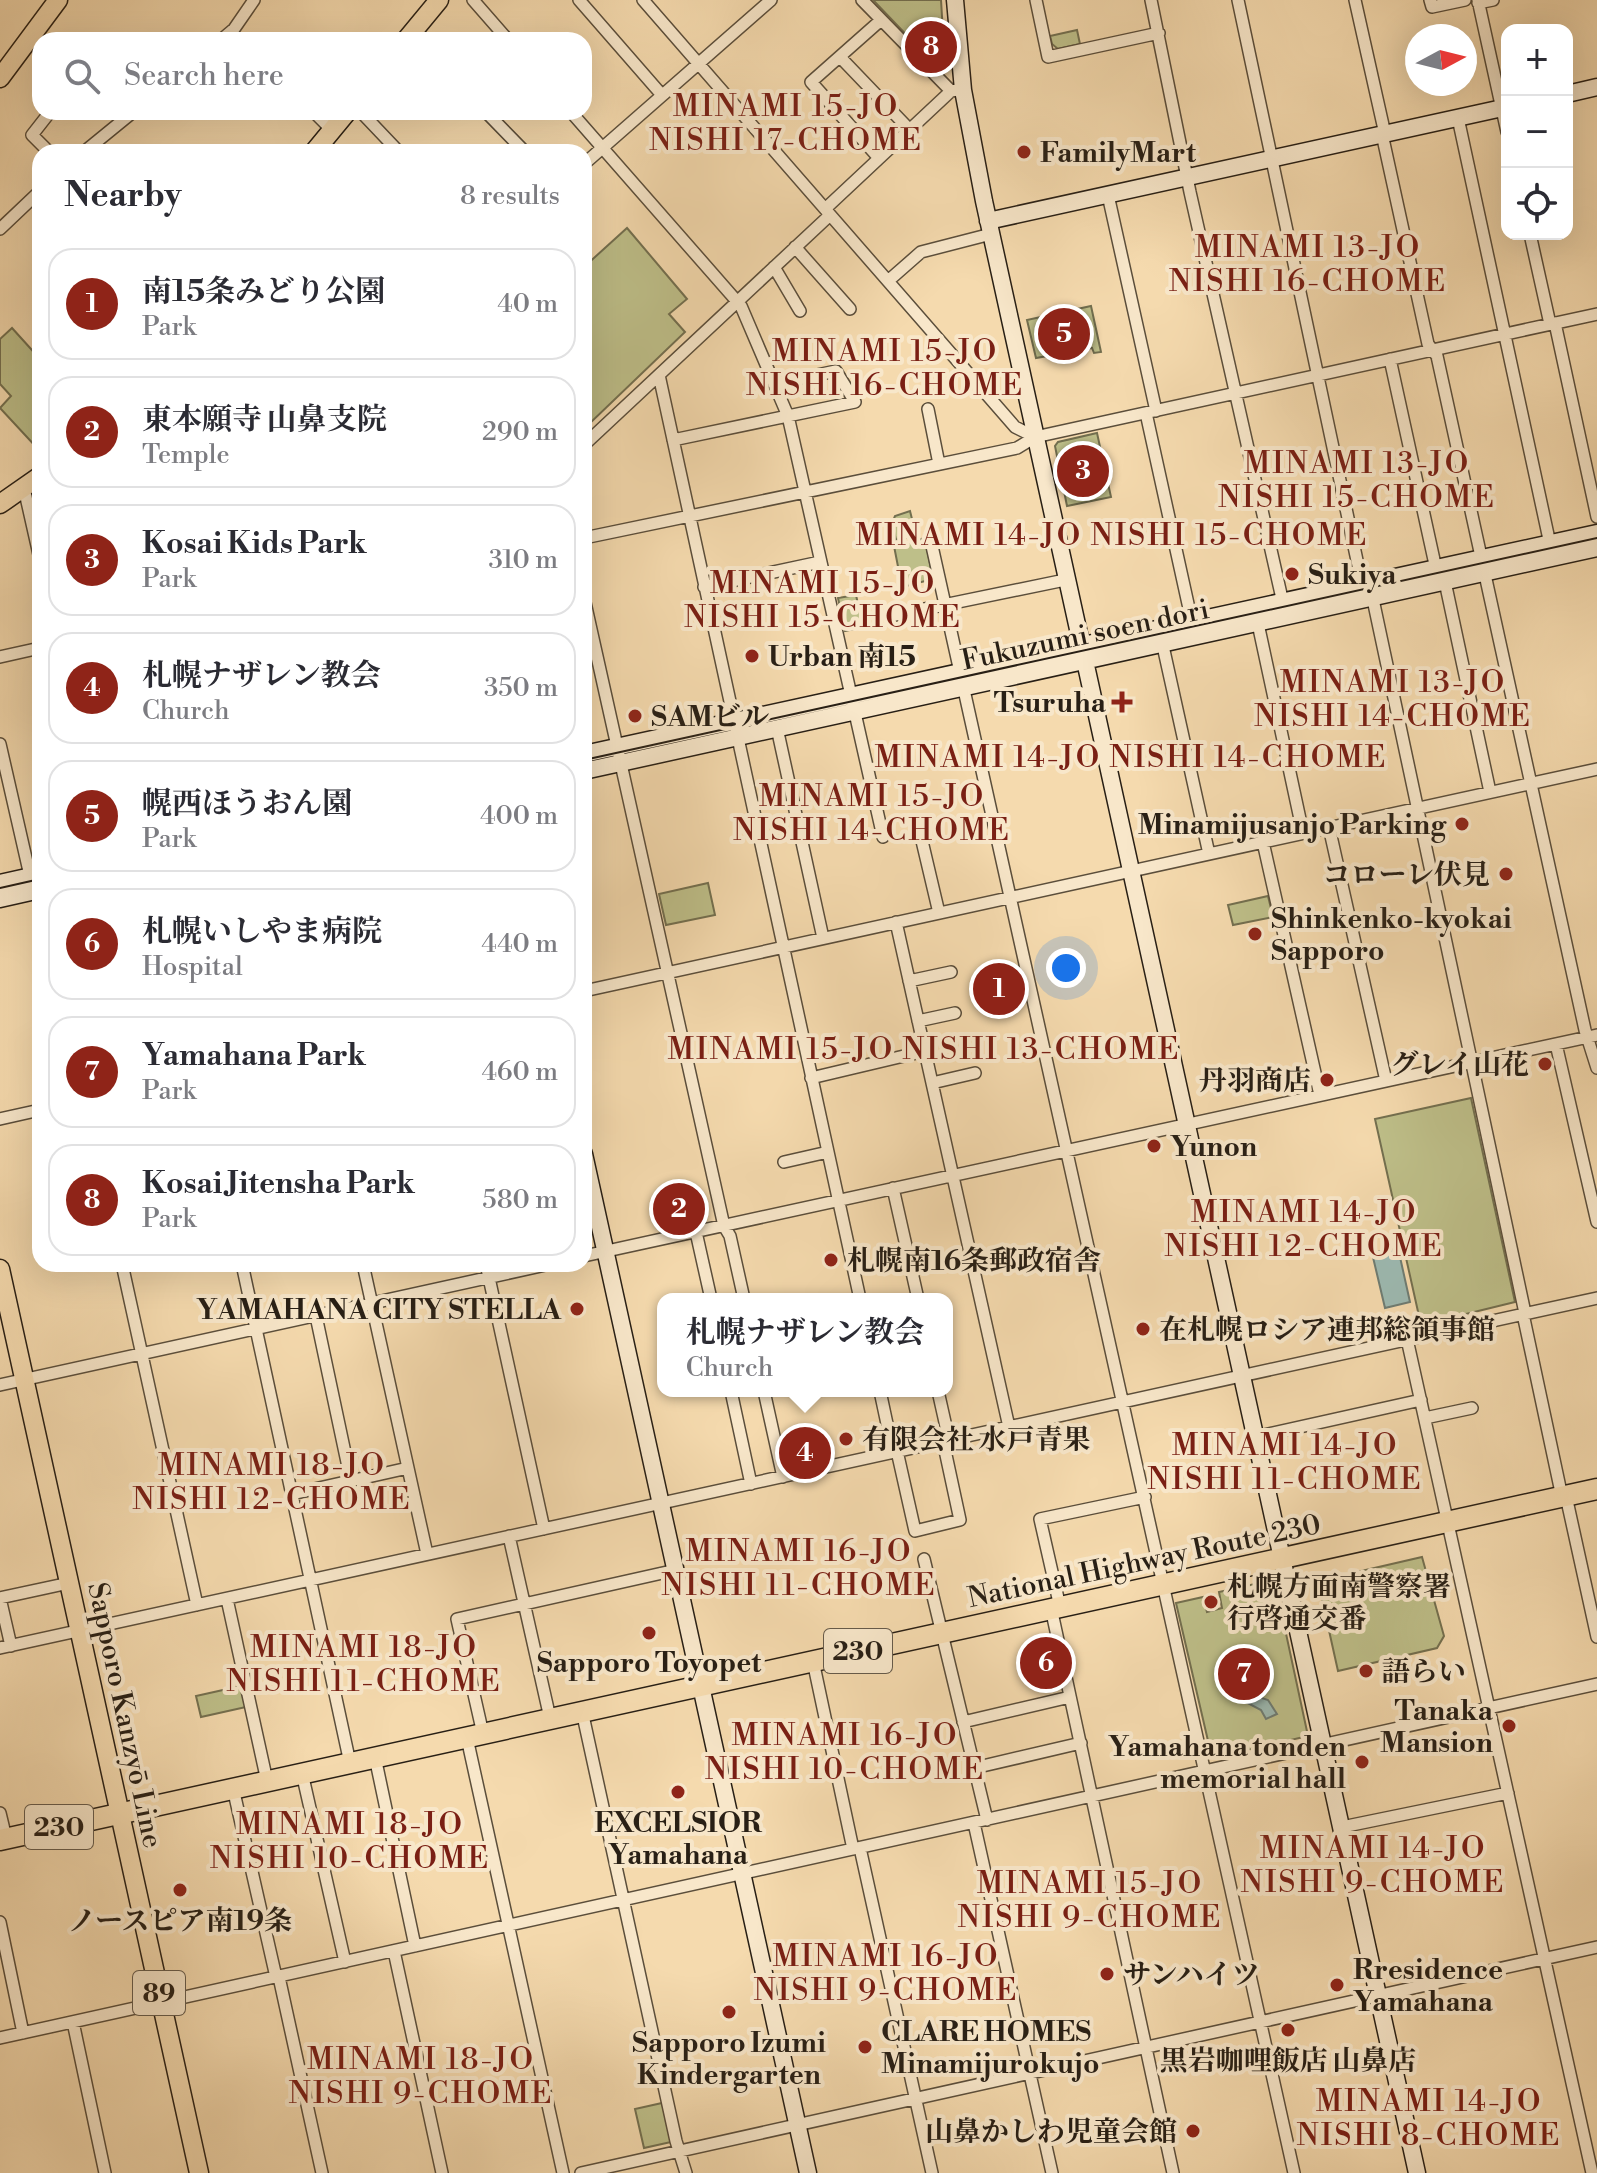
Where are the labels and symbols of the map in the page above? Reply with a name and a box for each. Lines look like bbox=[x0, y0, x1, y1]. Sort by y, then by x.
pin: 8 bbox=[905, 17, 957, 77]
north arrow bbox=[1405, 24, 1477, 96]
district label: MINAMI 15-JO NISHI 17-CHOME bbox=[649, 88, 923, 160]
place label: FamilyMart bbox=[1040, 136, 1197, 171]
marker: FamilyMart bbox=[1015, 143, 1033, 161]
district label: MINAMI 13-JO NISHI 16-CHOME bbox=[1169, 229, 1447, 301]
pin: 5 bbox=[1038, 304, 1090, 364]
district label: MINAMI 15-JO NISHI 16-CHOME bbox=[746, 333, 1024, 405]
pin: 3 bbox=[1057, 441, 1109, 501]
district label: MINAMI 13-JO NISHI 15-CHOME bbox=[1218, 445, 1496, 517]
district label: MINAMI 14-JO NISHI 15-CHOME bbox=[856, 517, 1369, 555]
place label: Sukiya bbox=[1308, 558, 1397, 593]
district label: MINAMI 15-JO NISHI 15-CHOME bbox=[684, 565, 962, 637]
marker: Sukiya bbox=[1283, 565, 1301, 583]
street label: Fukuzumi soen dori bbox=[958, 592, 1213, 679]
place label: Urban 南15 bbox=[768, 640, 916, 675]
marker: Urban 南15 bbox=[743, 647, 761, 665]
district label: MINAMI 13-JO NISHI 14-CHOME bbox=[1254, 664, 1532, 736]
place label: Tsuruha bbox=[994, 686, 1107, 721]
marker: Tsuruha bbox=[1113, 693, 1131, 711]
place label: SAMビル bbox=[651, 700, 769, 735]
marker: SAMビル bbox=[626, 707, 644, 725]
district label: MINAMI 14-JO NISHI 14-CHOME bbox=[874, 739, 1388, 777]
district label: MINAMI 15-JO NISHI 14-CHOME bbox=[733, 778, 1011, 850]
place label: Minamijusanjo Parking bbox=[1138, 808, 1447, 843]
marker: Minamijusanjo Parking bbox=[1453, 815, 1471, 833]
place label: コローレ伏見 bbox=[1323, 858, 1490, 893]
marker: コローレ伏見 bbox=[1497, 865, 1515, 883]
place label: Shinkenko-kyokai Sapporo bbox=[1271, 902, 1512, 969]
marker: Shinkenko-kyokai Sapporo bbox=[1246, 925, 1264, 943]
your location bbox=[1046, 948, 1086, 988]
pin: 1 bbox=[973, 959, 1025, 1019]
district label: MINAMI 15-JO NISHI 13-CHOME bbox=[668, 1031, 1180, 1069]
place label: グレイ山花 bbox=[1390, 1048, 1529, 1083]
marker: グレイ山花 bbox=[1536, 1055, 1554, 1073]
place label: 丹羽商店 bbox=[1199, 1064, 1311, 1099]
marker: 丹羽商店 bbox=[1318, 1071, 1336, 1089]
place label: Yunon bbox=[1170, 1130, 1257, 1165]
marker: Yunon bbox=[1145, 1137, 1163, 1155]
pin: 2 bbox=[653, 1179, 705, 1239]
district label: MINAMI 14-JO NISHI 12-CHOME bbox=[1164, 1194, 1444, 1266]
place label: 札幌南16条郵政宿舎 bbox=[847, 1244, 1101, 1279]
marker: 札幌南16条郵政宿舎 bbox=[822, 1251, 840, 1269]
place label: YAMAHANA CITY STELLA bbox=[196, 1293, 562, 1328]
marker: YAMAHANA CITY STELLA bbox=[568, 1300, 586, 1318]
place label: 在札幌ロシア連邦総領事館 bbox=[1159, 1313, 1495, 1348]
marker: 在札幌ロシア連邦総領事館 bbox=[1134, 1320, 1152, 1338]
pin: 4 bbox=[779, 1423, 831, 1483]
place label: 有限会社 水戸青果 bbox=[862, 1423, 1090, 1458]
district label: MINAMI 14-JO NISHI 11-CHOME bbox=[1147, 1427, 1423, 1499]
marker: 有限会社 水戸青果 bbox=[837, 1430, 855, 1448]
district label: MINAMI 18-JO NISHI 12-CHOME bbox=[132, 1447, 412, 1519]
street label: National Highway Route 230 bbox=[964, 1507, 1324, 1616]
district label: MINAMI 16-JO NISHI 11-CHOME bbox=[661, 1533, 937, 1605]
place label: 札幌方面南警察署 行啓通交番 bbox=[1227, 1570, 1451, 1637]
street label: Sapporo Kanzyō Line bbox=[79, 1579, 170, 1851]
marker: 札幌方面南警察署 行啓通交番 bbox=[1202, 1593, 1220, 1611]
marker: Sapporo Toyopet bbox=[640, 1624, 658, 1642]
district label: MINAMI 18-JO NISHI 11-CHOME bbox=[226, 1629, 502, 1701]
road number: 230 bbox=[824, 1629, 892, 1673]
pin: 6 bbox=[1020, 1633, 1072, 1693]
pin: 7 bbox=[1218, 1644, 1270, 1704]
place label: Sapporo Toyopet bbox=[537, 1646, 762, 1681]
place label: 語らい bbox=[1382, 1655, 1466, 1690]
marker: 語らい bbox=[1357, 1662, 1375, 1680]
place label: Tanaka Mansion bbox=[1380, 1694, 1494, 1761]
district label: MINAMI 16-JO NISHI 10-CHOME bbox=[705, 1717, 985, 1789]
marker: Tanaka Mansion bbox=[1500, 1717, 1518, 1735]
place label: Yamahana tonden memorial hall bbox=[1108, 1730, 1346, 1797]
marker: Yamahana tonden memorial hall bbox=[1353, 1753, 1371, 1771]
marker: EXCELSIOR Yamahana bbox=[669, 1783, 687, 1801]
road number: 230 bbox=[25, 1805, 93, 1849]
district label: MINAMI 18-JO NISHI 10-CHOME bbox=[210, 1806, 490, 1878]
place label: EXCELSIOR Yamahana bbox=[594, 1806, 763, 1873]
district label: MINAMI 14-JO NISHI 9-CHOME bbox=[1241, 1830, 1505, 1902]
district label: MINAMI 15-JO NISHI 9-CHOME bbox=[958, 1865, 1222, 1937]
marker: ノースピア南19条 bbox=[171, 1881, 189, 1899]
place label: ノースピア南19条 bbox=[68, 1904, 292, 1939]
district label: MINAMI 16-JO NISHI 9-CHOME bbox=[754, 1938, 1018, 2010]
place label: Rresidence Yamahana bbox=[1353, 1953, 1503, 2020]
place label: サンハイツ bbox=[1123, 1958, 1260, 1993]
marker: サンハイツ bbox=[1098, 1965, 1116, 1983]
road number: 89 bbox=[133, 1971, 185, 2015]
marker: Rresidence Yamahana bbox=[1328, 1976, 1346, 1994]
marker: Sapporo Izumi Kindergarten bbox=[720, 2003, 738, 2021]
place label: CLARE HOMES Minamijurokujo bbox=[881, 2015, 1099, 2082]
marker: 黒岩咖哩飯店 山鼻店 bbox=[1279, 2021, 1297, 2039]
place label: Sapporo Izumi Kindergarten bbox=[632, 2026, 826, 2093]
marker: CLARE HOMES Minamijurokujo bbox=[856, 2038, 874, 2056]
district label: MINAMI 18-JO NISHI 9-CHOME bbox=[289, 2041, 553, 2113]
place label: 黒岩咖哩飯店 山鼻店 bbox=[1160, 2044, 1416, 2079]
district label: MINAMI 14-JO NISHI 8-CHOME bbox=[1296, 2083, 1562, 2155]
place label: 山鼻かしわ児童会館 bbox=[925, 2115, 1177, 2150]
marker: 山鼻かしわ児童会館 bbox=[1184, 2122, 1202, 2140]

